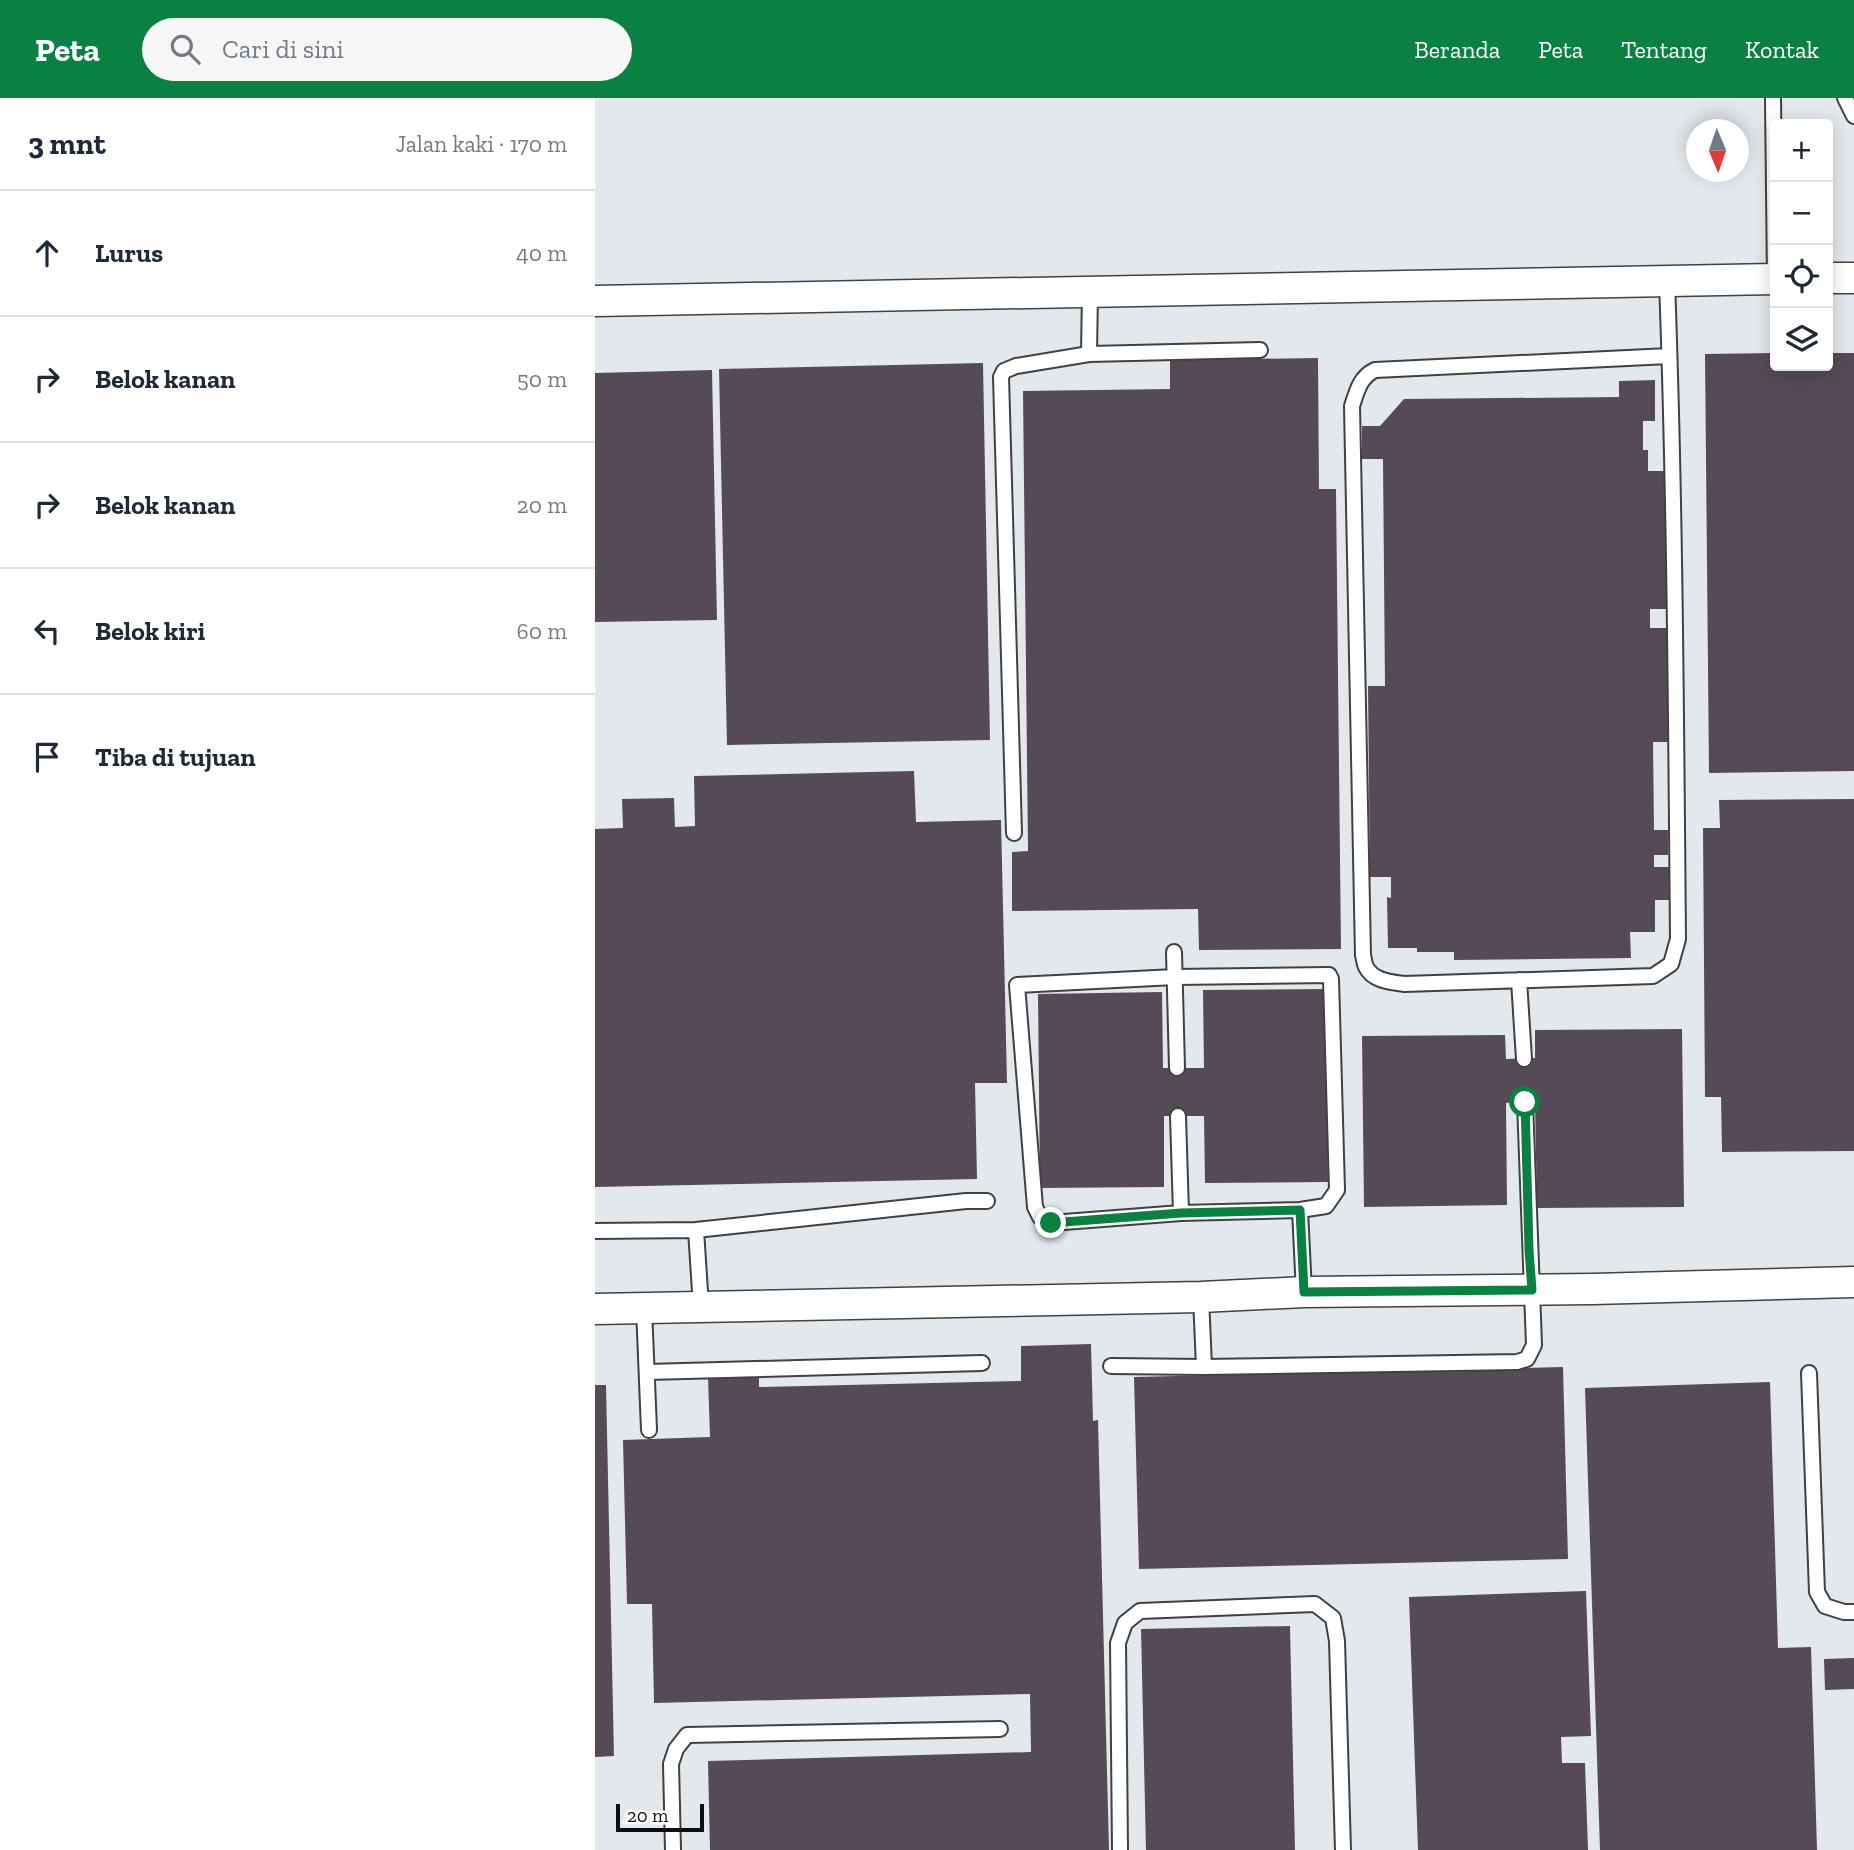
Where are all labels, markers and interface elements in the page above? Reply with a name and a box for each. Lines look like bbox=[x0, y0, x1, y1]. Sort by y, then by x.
search box bbox=[142, 18, 632, 81]
text: Peta bbox=[35, 30, 100, 69]
icon: search bbox=[166, 30, 204, 68]
text: Cari di sini bbox=[222, 33, 344, 65]
text: Beranda bbox=[1414, 35, 1500, 64]
text: Peta bbox=[1538, 35, 1583, 64]
text: Tentang bbox=[1621, 35, 1707, 64]
text: Kontak bbox=[1745, 35, 1819, 64]
north arrow bbox=[1686, 119, 1749, 182]
map controls bbox=[1770, 119, 1833, 371]
button: + bbox=[1770, 119, 1833, 182]
text: 3 mnt bbox=[28, 126, 106, 162]
text: Jalan kaki · 170 m bbox=[396, 130, 567, 158]
button: − bbox=[1770, 182, 1833, 245]
icon: ahead bbox=[28, 234, 66, 272]
text: Lurus bbox=[95, 237, 163, 269]
text: 40 m bbox=[516, 239, 567, 267]
button: locate bbox=[1770, 245, 1833, 308]
button: layers bbox=[1770, 308, 1833, 371]
icon: right bbox=[28, 360, 66, 398]
text: Belok kanan bbox=[95, 363, 236, 395]
text: 50 m bbox=[517, 365, 567, 393]
icon: right bbox=[28, 486, 66, 524]
text: Belok kanan bbox=[95, 489, 236, 521]
text: 20 m bbox=[517, 491, 567, 519]
icon: left bbox=[28, 612, 66, 650]
text: Belok kiri bbox=[95, 615, 205, 647]
text: 60 m bbox=[516, 617, 567, 645]
icon: arrive bbox=[28, 738, 66, 776]
text: Tiba di tujuan bbox=[95, 741, 256, 773]
route start bbox=[1509, 1086, 1540, 1117]
route end bbox=[1035, 1207, 1066, 1238]
scale bar bbox=[616, 1801, 703, 1833]
text: 20 m bbox=[627, 1804, 668, 1827]

